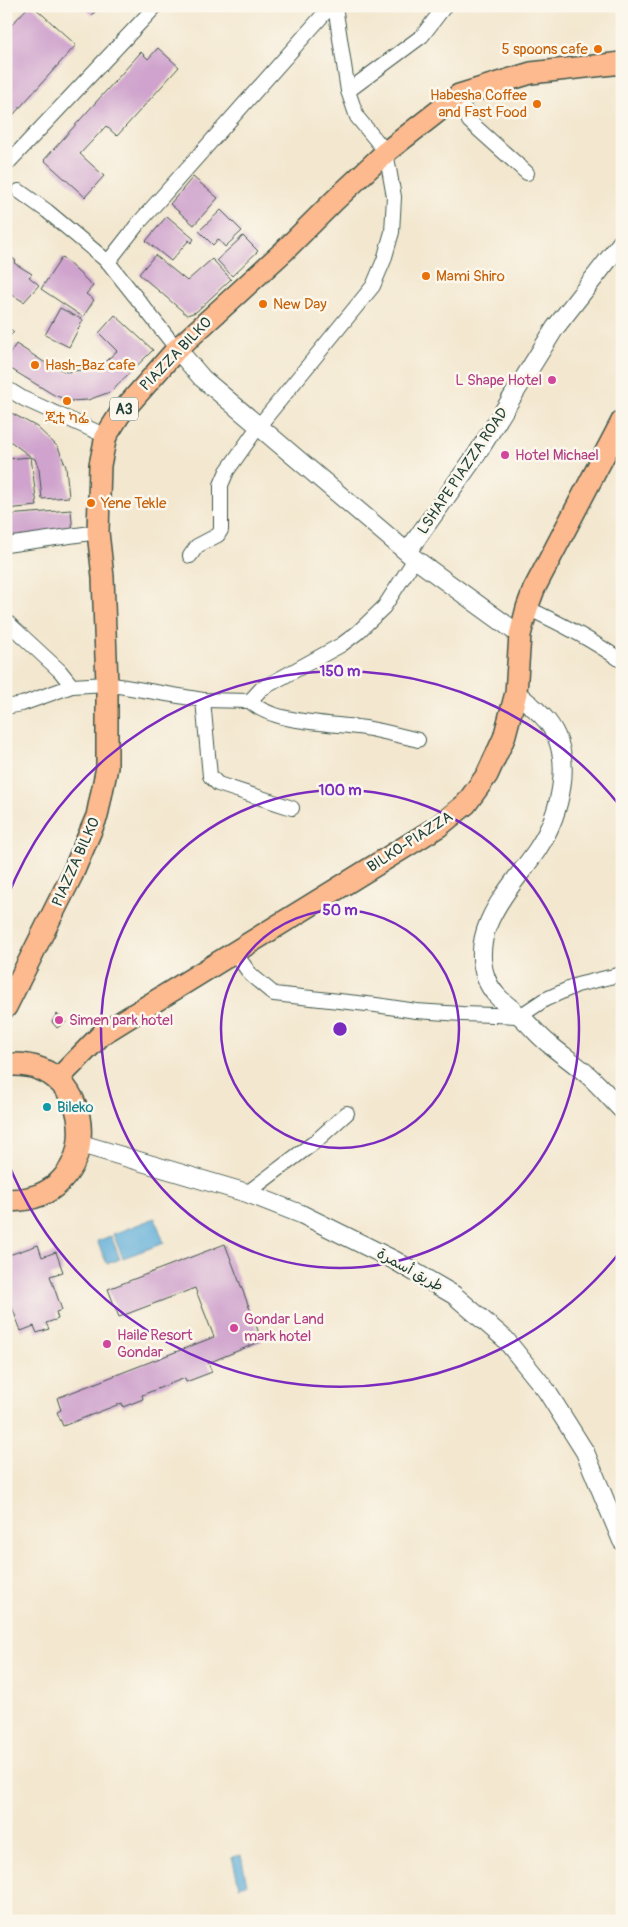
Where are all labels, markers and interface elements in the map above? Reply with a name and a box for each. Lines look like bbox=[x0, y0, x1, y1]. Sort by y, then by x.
place label: 5 spoons cafe bbox=[502, 40, 589, 59]
marker: 5 spoons cafe bbox=[592, 43, 604, 55]
place label: Habesha Coffee and Fast Food bbox=[430, 86, 528, 122]
marker: Habesha Coffee and Fast Food bbox=[531, 98, 543, 110]
place label: Mami Shiro bbox=[436, 267, 505, 286]
marker: Mami Shiro bbox=[420, 270, 432, 282]
place label: New Day bbox=[273, 295, 327, 314]
marker: New Day bbox=[257, 298, 269, 310]
street label: PIAZZA BILKO bbox=[136, 313, 216, 395]
place label: Hash-Baz cafe bbox=[45, 356, 136, 375]
marker: Hash-Baz cafe bbox=[29, 359, 41, 371]
place label: L Shape Hotel bbox=[455, 371, 542, 390]
marker: L Shape Hotel bbox=[546, 374, 558, 386]
marker: ጂቲ ካፌ bbox=[61, 395, 73, 407]
road number: A3 bbox=[110, 398, 138, 420]
street label: LSHAPE PIAZZA ROAD bbox=[414, 404, 512, 538]
place label: ጂቲ ካፌ bbox=[45, 409, 89, 428]
place label: Hotel Michael bbox=[515, 446, 599, 465]
marker: Hotel Michael bbox=[499, 449, 511, 461]
place label: Yene Tekle bbox=[100, 494, 167, 513]
marker: Yene Tekle bbox=[85, 497, 97, 509]
text: 150 m bbox=[320, 662, 360, 681]
text: 100 m bbox=[319, 781, 361, 800]
street label: BILKO-PIAZZA bbox=[364, 807, 457, 877]
street label: PIAZZA BILKO bbox=[48, 815, 104, 909]
text: 50 m bbox=[323, 901, 357, 920]
place label: Simen park hotel bbox=[69, 1011, 173, 1030]
marker: Simen park hotel bbox=[53, 1014, 65, 1026]
centre of rings bbox=[331, 1020, 349, 1038]
place label: Bileko bbox=[57, 1098, 93, 1117]
marker: Bileko bbox=[41, 1101, 53, 1113]
street label: طريق أسمرة bbox=[373, 1244, 447, 1296]
place label: Gondar Land mark hotel bbox=[244, 1310, 324, 1346]
marker: Gondar Land mark hotel bbox=[228, 1322, 240, 1334]
place label: Haile Resort Gondar bbox=[117, 1326, 194, 1362]
marker: Haile Resort Gondar bbox=[101, 1338, 113, 1350]

